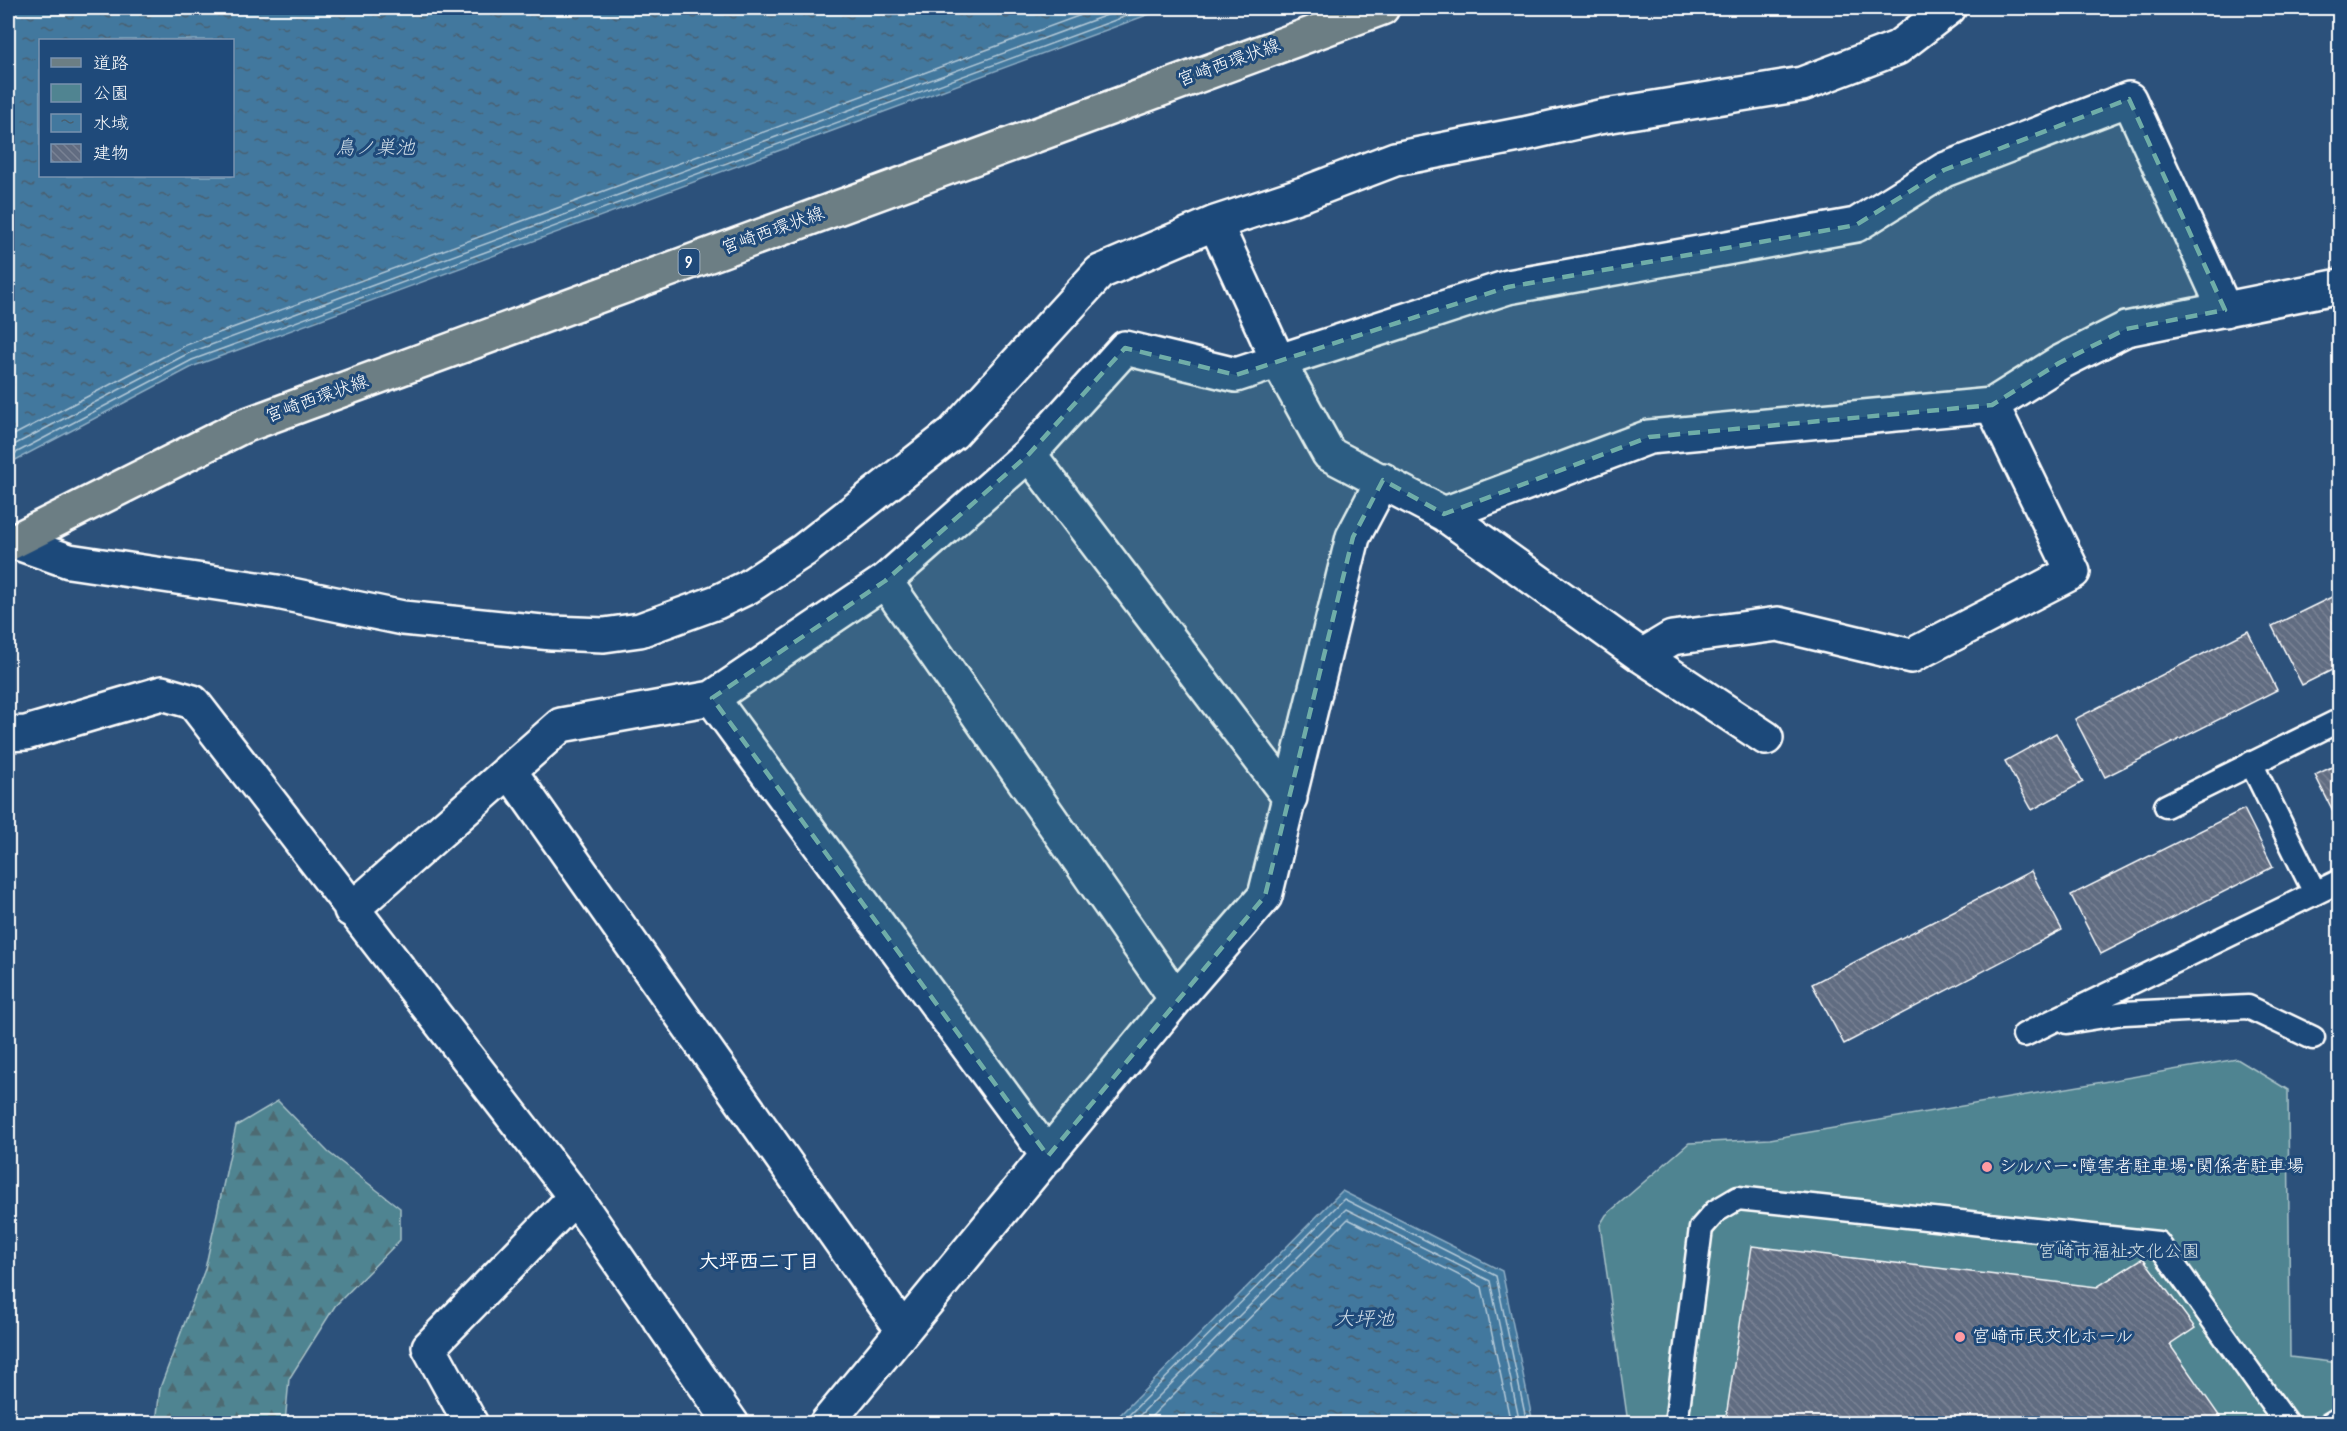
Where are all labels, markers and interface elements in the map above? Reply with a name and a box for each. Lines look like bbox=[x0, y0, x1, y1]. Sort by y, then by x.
street label: 宮崎西環状線 bbox=[1174, 33, 1284, 93]
legend bbox=[39, 39, 234, 177]
text: 道路 bbox=[93, 52, 129, 76]
text: 公園 bbox=[93, 82, 129, 106]
text: 水域 bbox=[93, 112, 129, 136]
water label: 鳥ノ巣池 bbox=[335, 135, 416, 162]
text: 建物 bbox=[93, 142, 129, 166]
street label: 宮崎西環状線 bbox=[718, 201, 828, 261]
road number: 9 bbox=[678, 249, 700, 275]
street label: 宮崎西環状線 bbox=[262, 369, 372, 429]
place label: シルバー･障害者駐車場･関係者駐車場 bbox=[1999, 1155, 2304, 1179]
marker: シルバー･障害者駐車場･関係者駐車場 bbox=[1980, 1160, 1994, 1174]
park label: 宮崎市福祉文化公園 bbox=[2038, 1240, 2200, 1264]
district label: 大坪西二丁目 bbox=[699, 1249, 819, 1276]
water label: 大坪池 bbox=[1334, 1306, 1395, 1333]
place label: 宮崎市民文化ホール bbox=[1972, 1325, 2133, 1349]
marker: 宮崎市民文化ホール bbox=[1953, 1330, 1967, 1344]

